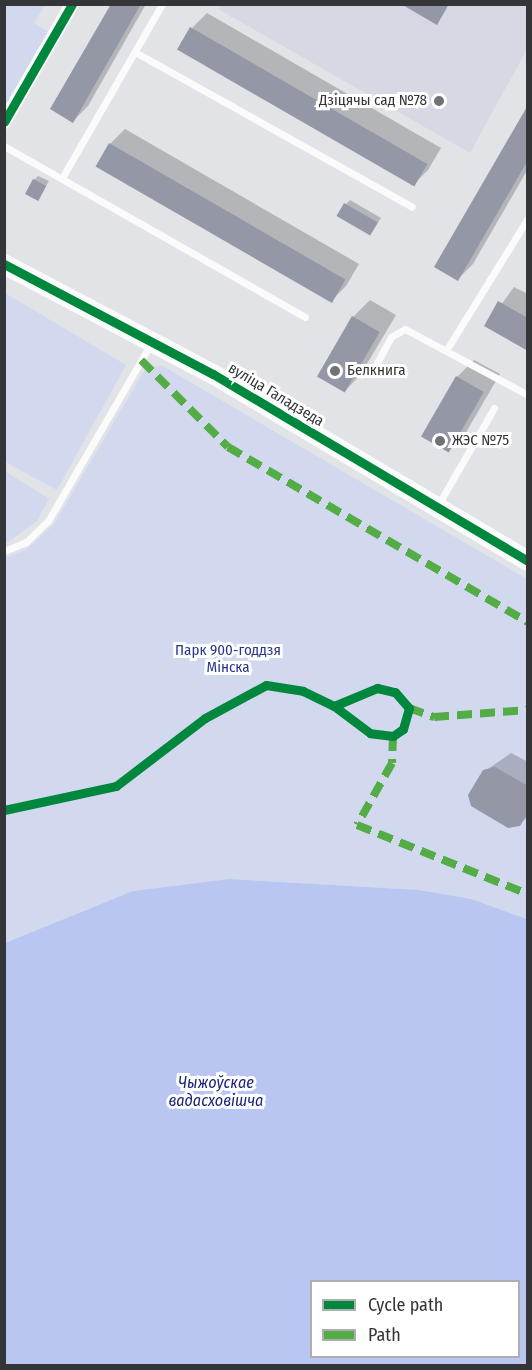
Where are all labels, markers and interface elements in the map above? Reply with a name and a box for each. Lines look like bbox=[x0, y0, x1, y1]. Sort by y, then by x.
place label: Дзіцячы сад №78 bbox=[319, 92, 427, 110]
marker: Дзіцячы сад №78 bbox=[432, 94, 446, 108]
street label: вуліца Галадзеда bbox=[225, 359, 327, 431]
place label: Белкнига bbox=[347, 362, 406, 380]
marker: Белкнига bbox=[328, 364, 342, 378]
place label: ЖЭС №75 bbox=[452, 432, 509, 450]
marker: ЖЭС №75 bbox=[433, 434, 447, 448]
park label: Парк 900-годдзя Мінска bbox=[175, 641, 281, 676]
water label: Чыжоўскае вадасховішча bbox=[169, 1073, 263, 1111]
legend bbox=[310, 1280, 520, 1358]
text: Cycle path bbox=[368, 1294, 443, 1316]
text: Path bbox=[368, 1324, 401, 1346]

